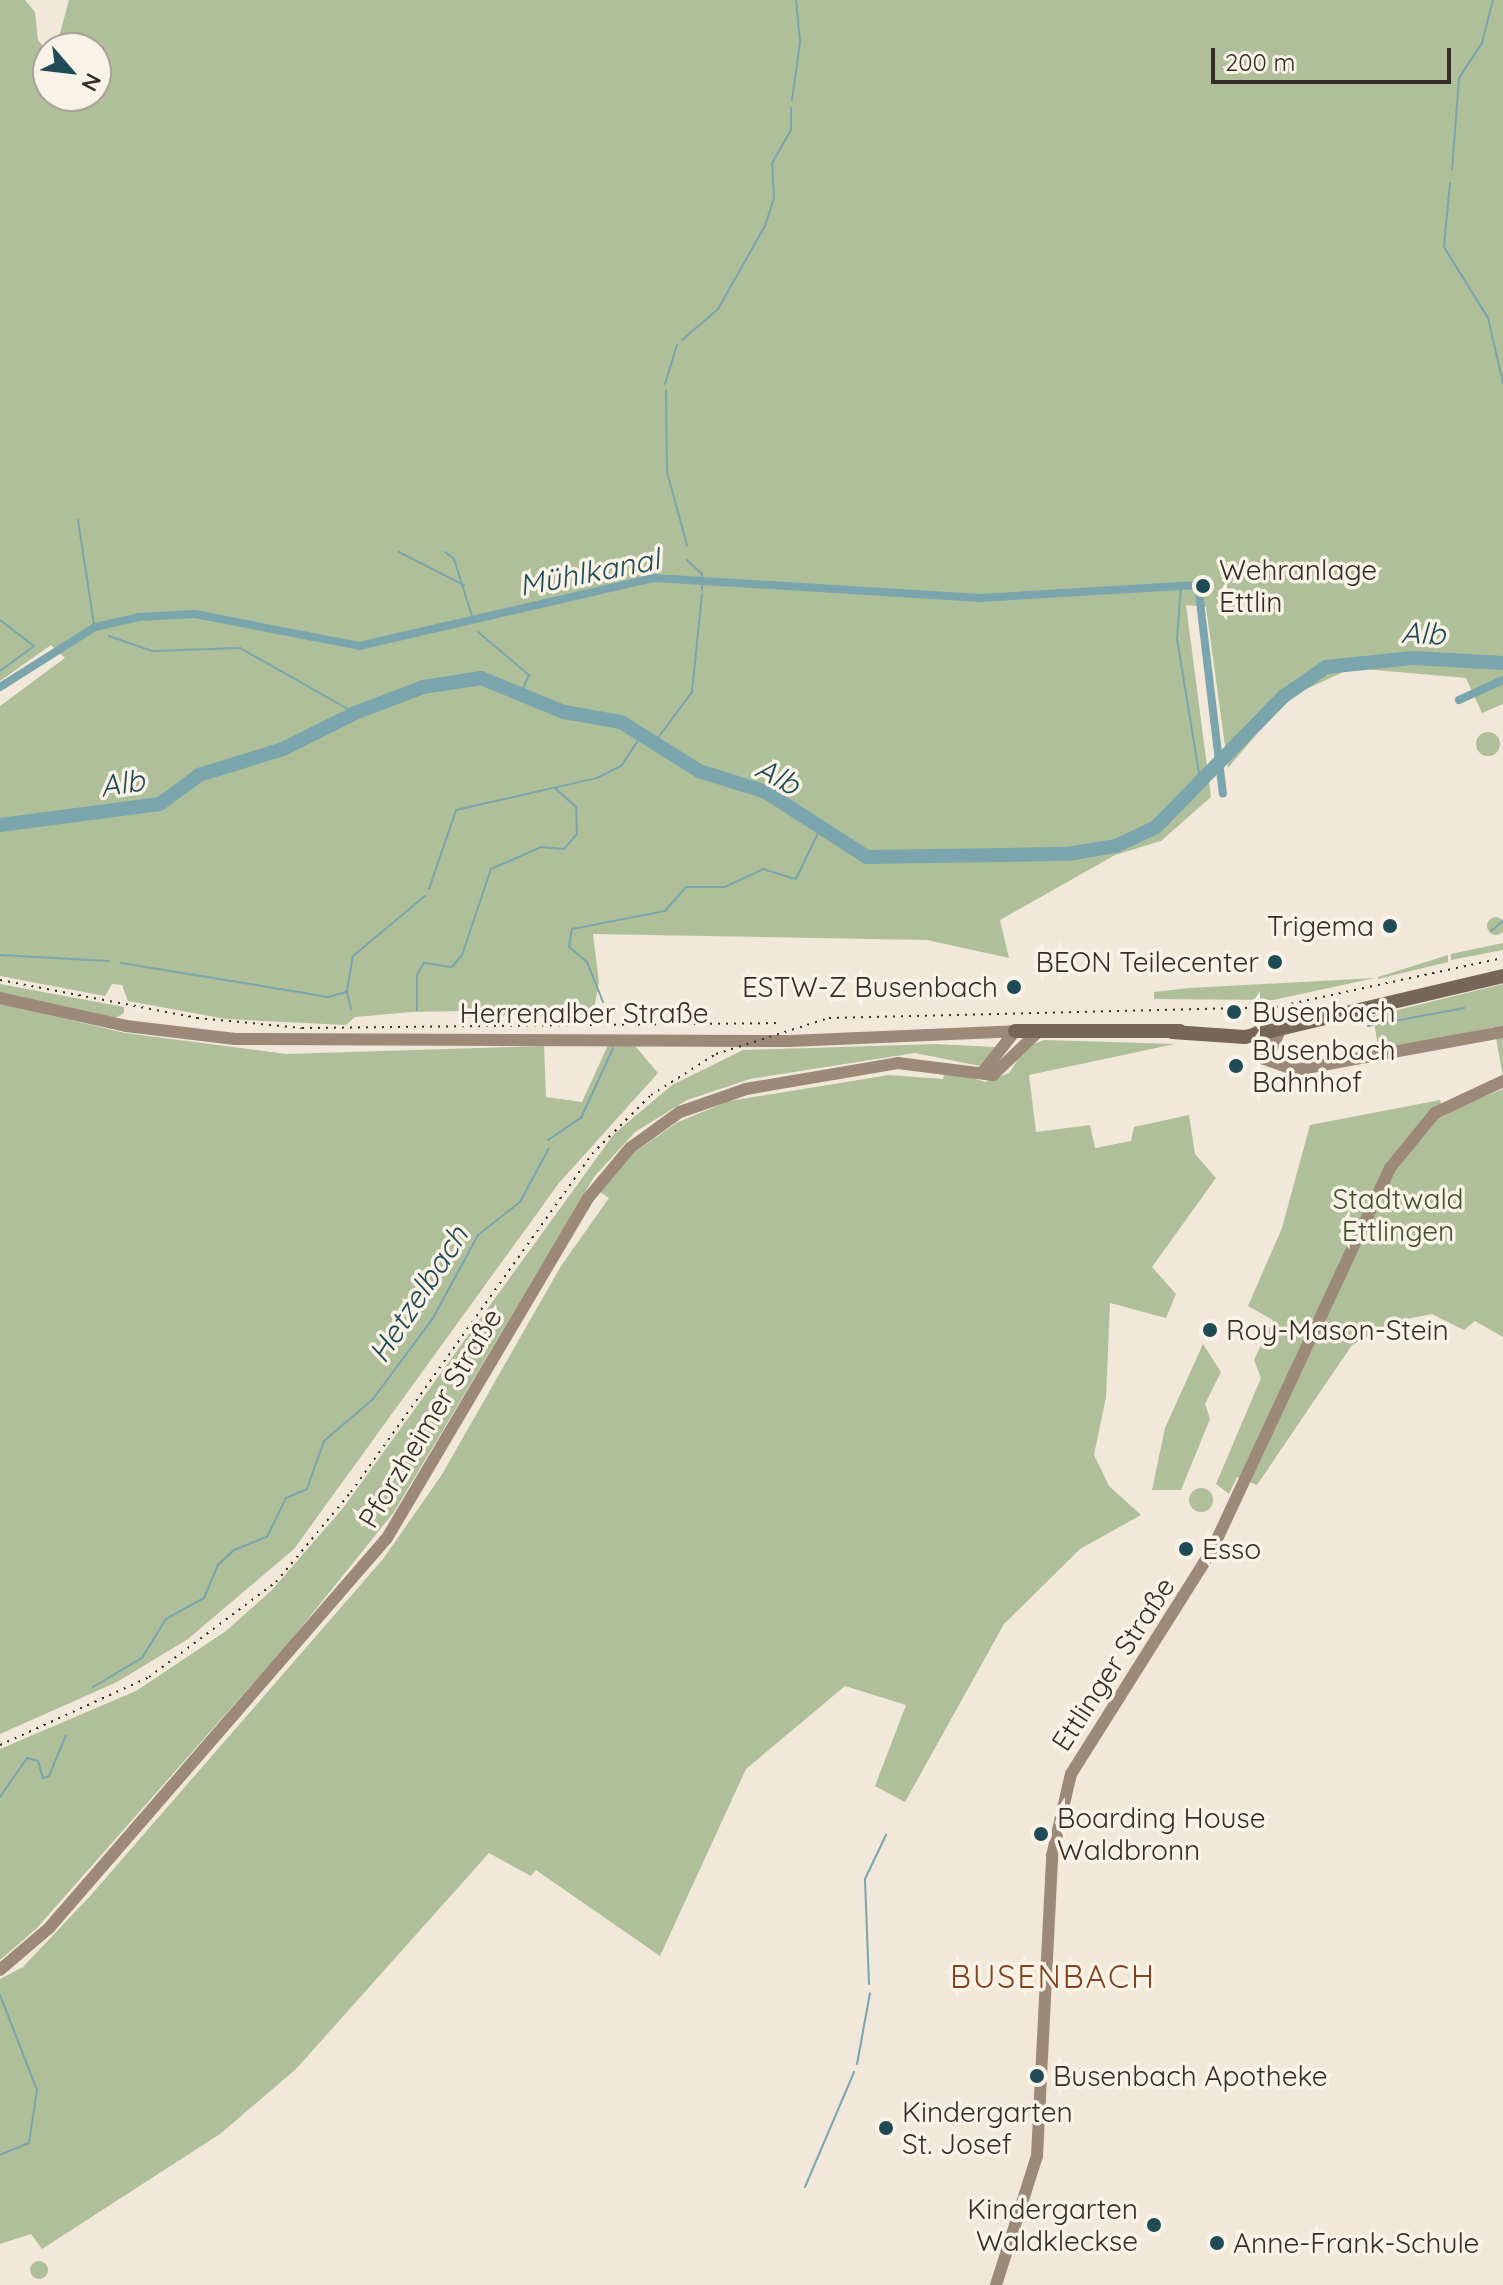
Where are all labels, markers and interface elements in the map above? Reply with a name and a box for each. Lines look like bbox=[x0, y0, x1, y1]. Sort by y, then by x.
north arrow bbox=[32, 32, 112, 112]
scale bar bbox=[1215, 32, 1455, 82]
text: 200 m bbox=[1225, 47, 1295, 77]
text: N bbox=[75, 69, 108, 96]
water label: Mühlkanal bbox=[516, 541, 662, 603]
place label: Wehranlage Ettlin bbox=[1219, 553, 1377, 619]
marker: Wehranlage Ettlin bbox=[1194, 577, 1212, 595]
water label: Alb bbox=[1400, 614, 1446, 652]
water label: Alb bbox=[750, 750, 806, 802]
water label: Alb bbox=[97, 762, 147, 804]
place label: Trigema bbox=[1267, 909, 1374, 943]
marker: Trigema bbox=[1381, 917, 1399, 935]
place label: BEON Teilecenter bbox=[1036, 945, 1259, 979]
marker: BEON Teilecenter bbox=[1266, 953, 1284, 971]
place label: ESTW-Z Busenbach bbox=[742, 970, 998, 1004]
marker: ESTW-Z Busenbach bbox=[1005, 978, 1023, 996]
place label: Busenbach bbox=[1252, 995, 1396, 1029]
street label: Herrenalber Straße bbox=[460, 996, 708, 1030]
marker: Busenbach bbox=[1223, 1001, 1245, 1023]
place label: Busenbach Bahnhof bbox=[1252, 1033, 1396, 1099]
marker: Busenbach Bahnhof bbox=[1227, 1057, 1245, 1075]
park label: Stadtwald Ettlingen bbox=[1332, 1182, 1464, 1248]
water label: Hetzelbach bbox=[361, 1219, 475, 1369]
street label: Pforzheimer Straße bbox=[351, 1302, 509, 1534]
place label: Roy-Mason-Stein bbox=[1226, 1313, 1449, 1347]
marker: Roy-Mason-Stein bbox=[1201, 1321, 1219, 1339]
place label: Esso bbox=[1202, 1532, 1261, 1566]
marker: Esso bbox=[1177, 1540, 1195, 1558]
street label: Ettlinger Straße bbox=[1044, 1571, 1182, 1757]
place label: Boarding House Waldbronn bbox=[1057, 1801, 1265, 1867]
marker: Boarding House Waldbronn bbox=[1032, 1825, 1050, 1843]
district label: BUSENBACH bbox=[950, 1957, 1156, 1995]
place label: Busenbach Apotheke bbox=[1053, 2059, 1328, 2093]
marker: Busenbach Apotheke bbox=[1028, 2067, 1046, 2085]
place label: Kindergarten St. Josef bbox=[902, 2095, 1073, 2161]
marker: Kindergarten St. Josef bbox=[877, 2119, 895, 2137]
place label: Kindergarten Waldkleckse bbox=[967, 2192, 1138, 2258]
marker: Kindergarten Waldkleckse bbox=[1145, 2216, 1163, 2234]
place label: Anne-Frank-Schule bbox=[1233, 2226, 1479, 2260]
marker: Anne-Frank-Schule bbox=[1208, 2234, 1226, 2252]

